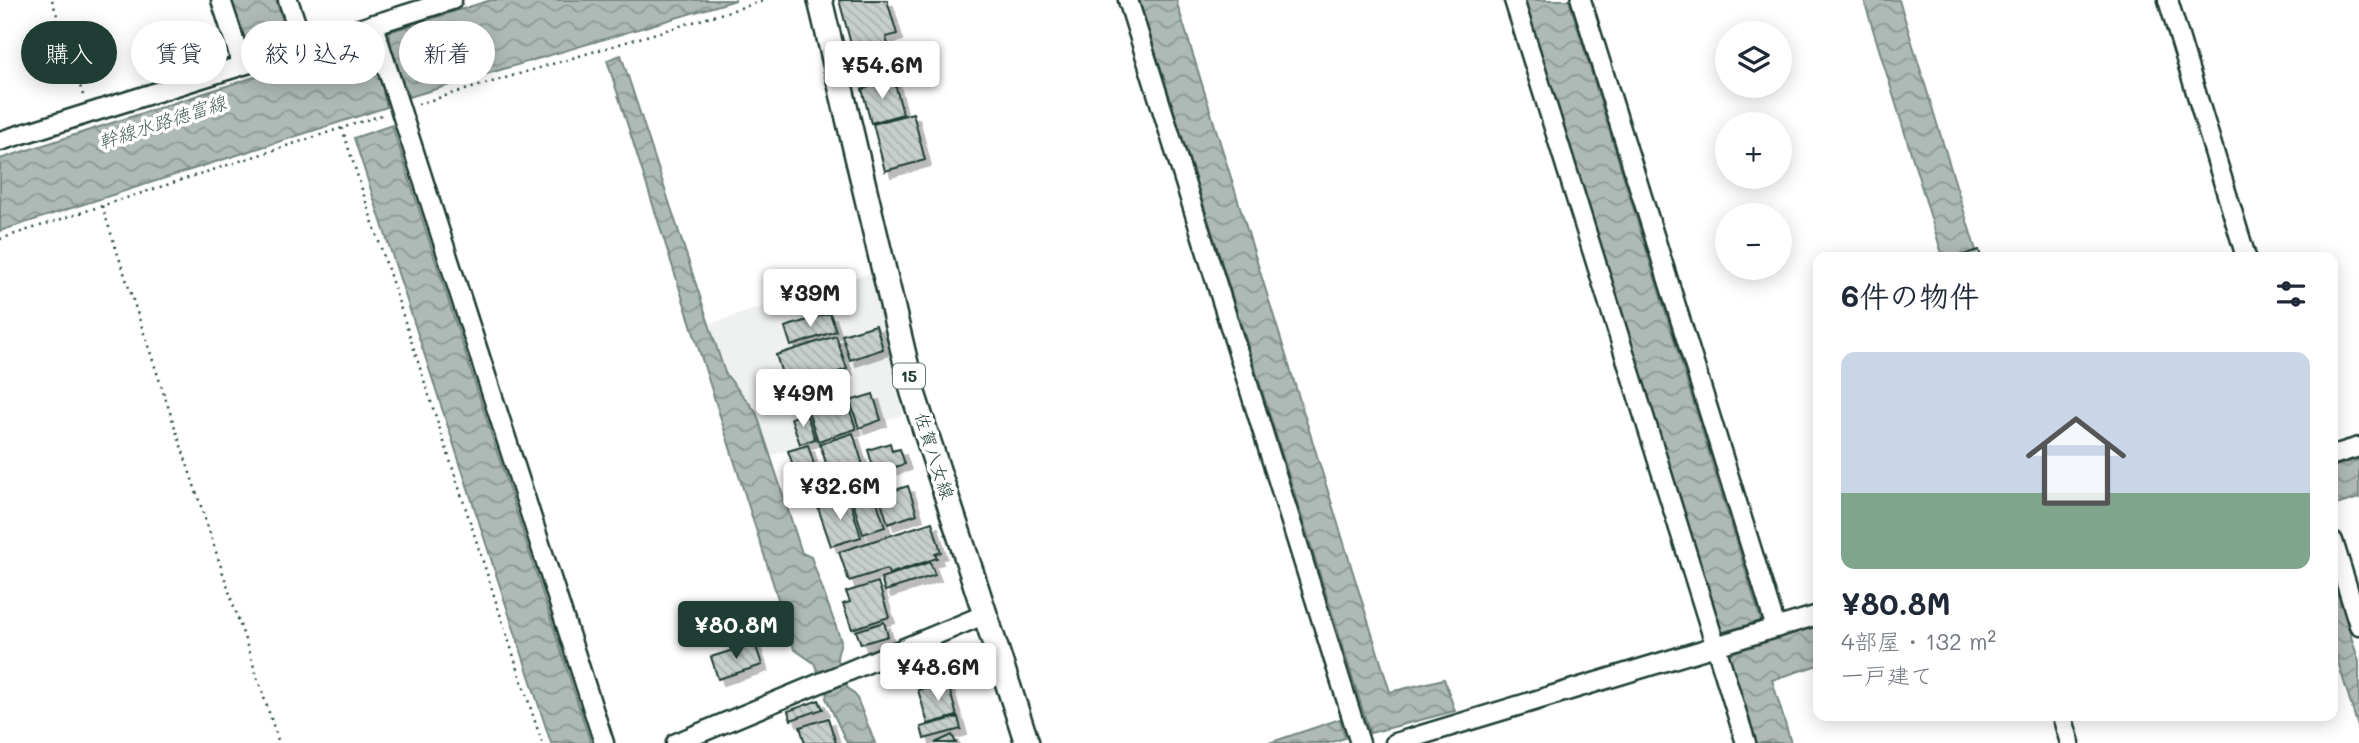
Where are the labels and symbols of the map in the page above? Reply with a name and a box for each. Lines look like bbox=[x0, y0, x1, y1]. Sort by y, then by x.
pin: ¥54.6M bbox=[825, 42, 939, 101]
water label: 幹線水路徳富線 bbox=[95, 89, 230, 154]
pin: ¥39M bbox=[769, 270, 851, 329]
road number: 15 bbox=[893, 364, 925, 388]
pin: ¥49M bbox=[762, 370, 844, 429]
street label: 佐賀八女線 bbox=[910, 409, 960, 502]
pin: ¥32.6M bbox=[783, 462, 897, 522]
pin: ¥80.8M bbox=[679, 602, 793, 661]
pin: ¥48.6M bbox=[881, 644, 995, 703]

